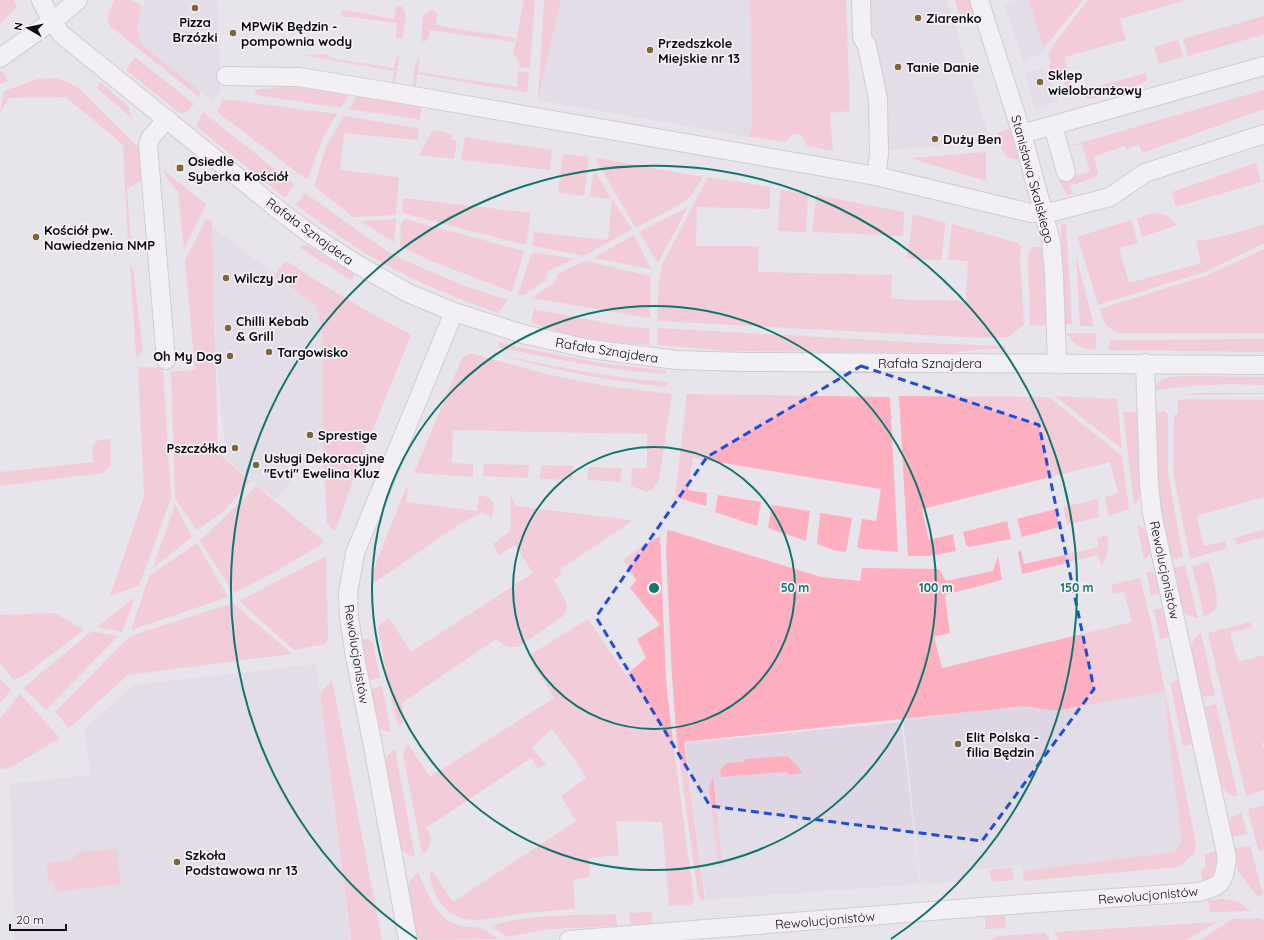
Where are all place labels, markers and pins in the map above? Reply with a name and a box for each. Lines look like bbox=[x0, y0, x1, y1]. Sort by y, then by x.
marker: Pizza Brzózki bbox=[190, 3, 200, 13]
place label: Ziarenko bbox=[926, 10, 982, 26]
marker: Ziarenko bbox=[913, 13, 923, 23]
place label: Pizza Brzózki bbox=[172, 14, 218, 45]
place label: MPWiK Będzin - pompownia wody bbox=[241, 18, 352, 49]
marker: MPWiK Będzin - pompownia wody bbox=[228, 28, 238, 38]
place label: Przedszkole Miejskie nr 13 bbox=[658, 35, 740, 66]
marker: Przedszkole Miejskie nr 13 bbox=[645, 45, 655, 55]
place label: Tanie Danie bbox=[906, 59, 979, 75]
marker: Tanie Danie bbox=[893, 62, 903, 72]
place label: Sklep wielobranżowy bbox=[1048, 67, 1142, 98]
marker: Sklep wielobranżowy bbox=[1035, 77, 1045, 87]
place label: Duży Ben bbox=[943, 131, 1001, 147]
marker: Duży Ben bbox=[930, 134, 940, 144]
place label: Osiedle Syberka Kościół bbox=[188, 153, 289, 184]
marker: Osiedle Syberka Kościół bbox=[175, 163, 185, 173]
place label: Kościół pw. Nawiedzenia NMP bbox=[44, 222, 155, 253]
marker: Kościół pw. Nawiedzenia NMP bbox=[31, 232, 41, 242]
place label: Wilczy Jar bbox=[234, 270, 298, 286]
marker: Wilczy Jar bbox=[221, 273, 231, 283]
place label: Chilli Kebab & Grill bbox=[236, 313, 309, 344]
marker: Chilli Kebab & Grill bbox=[223, 323, 233, 333]
place label: Targowisko bbox=[277, 344, 348, 360]
marker: Targowisko bbox=[264, 347, 274, 357]
place label: Oh My Dog bbox=[153, 348, 222, 364]
marker: Oh My Dog bbox=[225, 351, 235, 361]
place label: Sprestige bbox=[318, 427, 378, 443]
marker: Sprestige bbox=[305, 430, 315, 440]
place label: Pszczółka bbox=[167, 440, 227, 456]
marker: Pszczółka bbox=[230, 443, 240, 453]
place label: Usługi Dekoracyjne "Evti" Ewelina Kluz bbox=[264, 450, 385, 481]
marker: Usługi Dekoracyjne "Evti" Ewelina Kluz bbox=[251, 460, 261, 470]
centre of rings bbox=[647, 581, 661, 595]
place label: Elit Polska - filia Będzin bbox=[966, 729, 1039, 760]
marker: Elit Polska - filia Będzin bbox=[953, 739, 963, 749]
place label: Szkoła Podstawowa nr 13 bbox=[185, 847, 298, 878]
marker: Szkoła Podstawowa nr 13 bbox=[172, 857, 182, 867]

